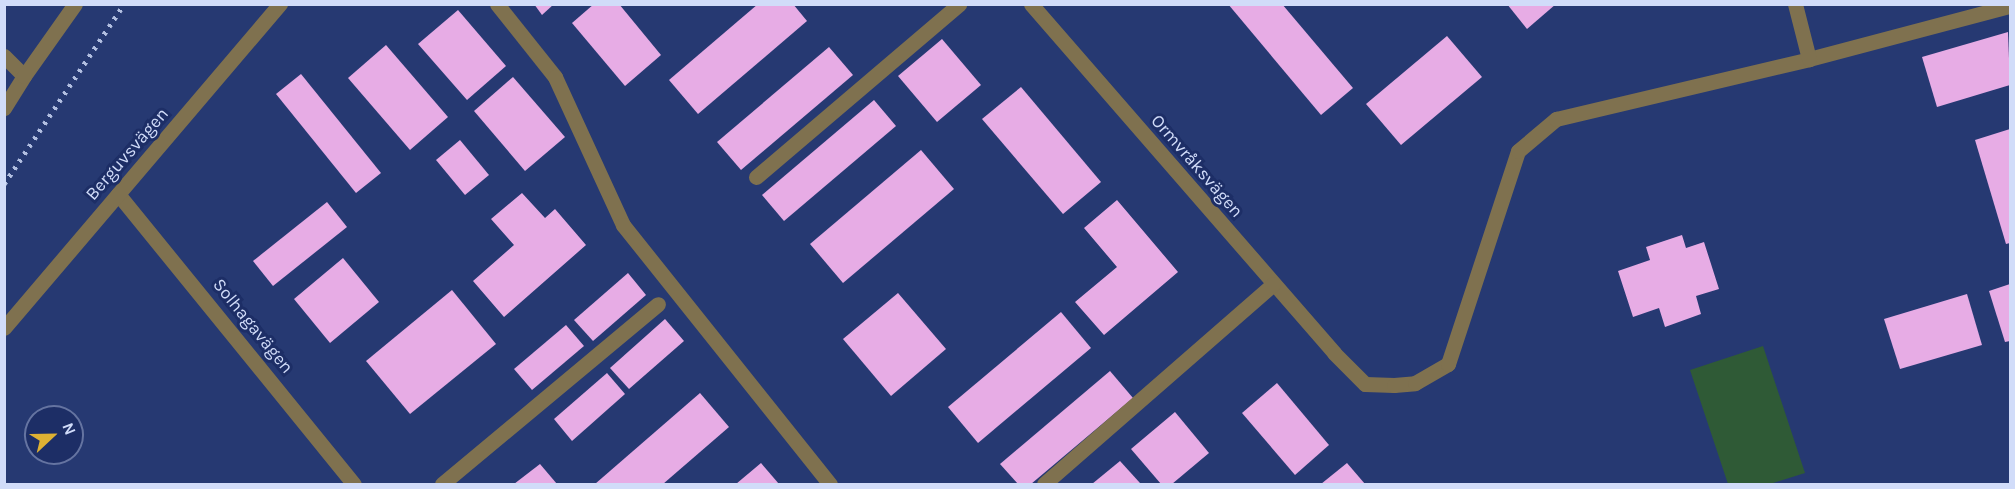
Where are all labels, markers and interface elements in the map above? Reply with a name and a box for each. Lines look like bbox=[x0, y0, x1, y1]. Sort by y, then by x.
street label: Berguvsvägen bbox=[81, 103, 173, 205]
street label: Ormvråksvägen bbox=[1146, 110, 1248, 222]
street label: Solhagavägen bbox=[208, 274, 298, 378]
north arrow bbox=[24, 405, 84, 465]
text: N bbox=[58, 420, 80, 438]

